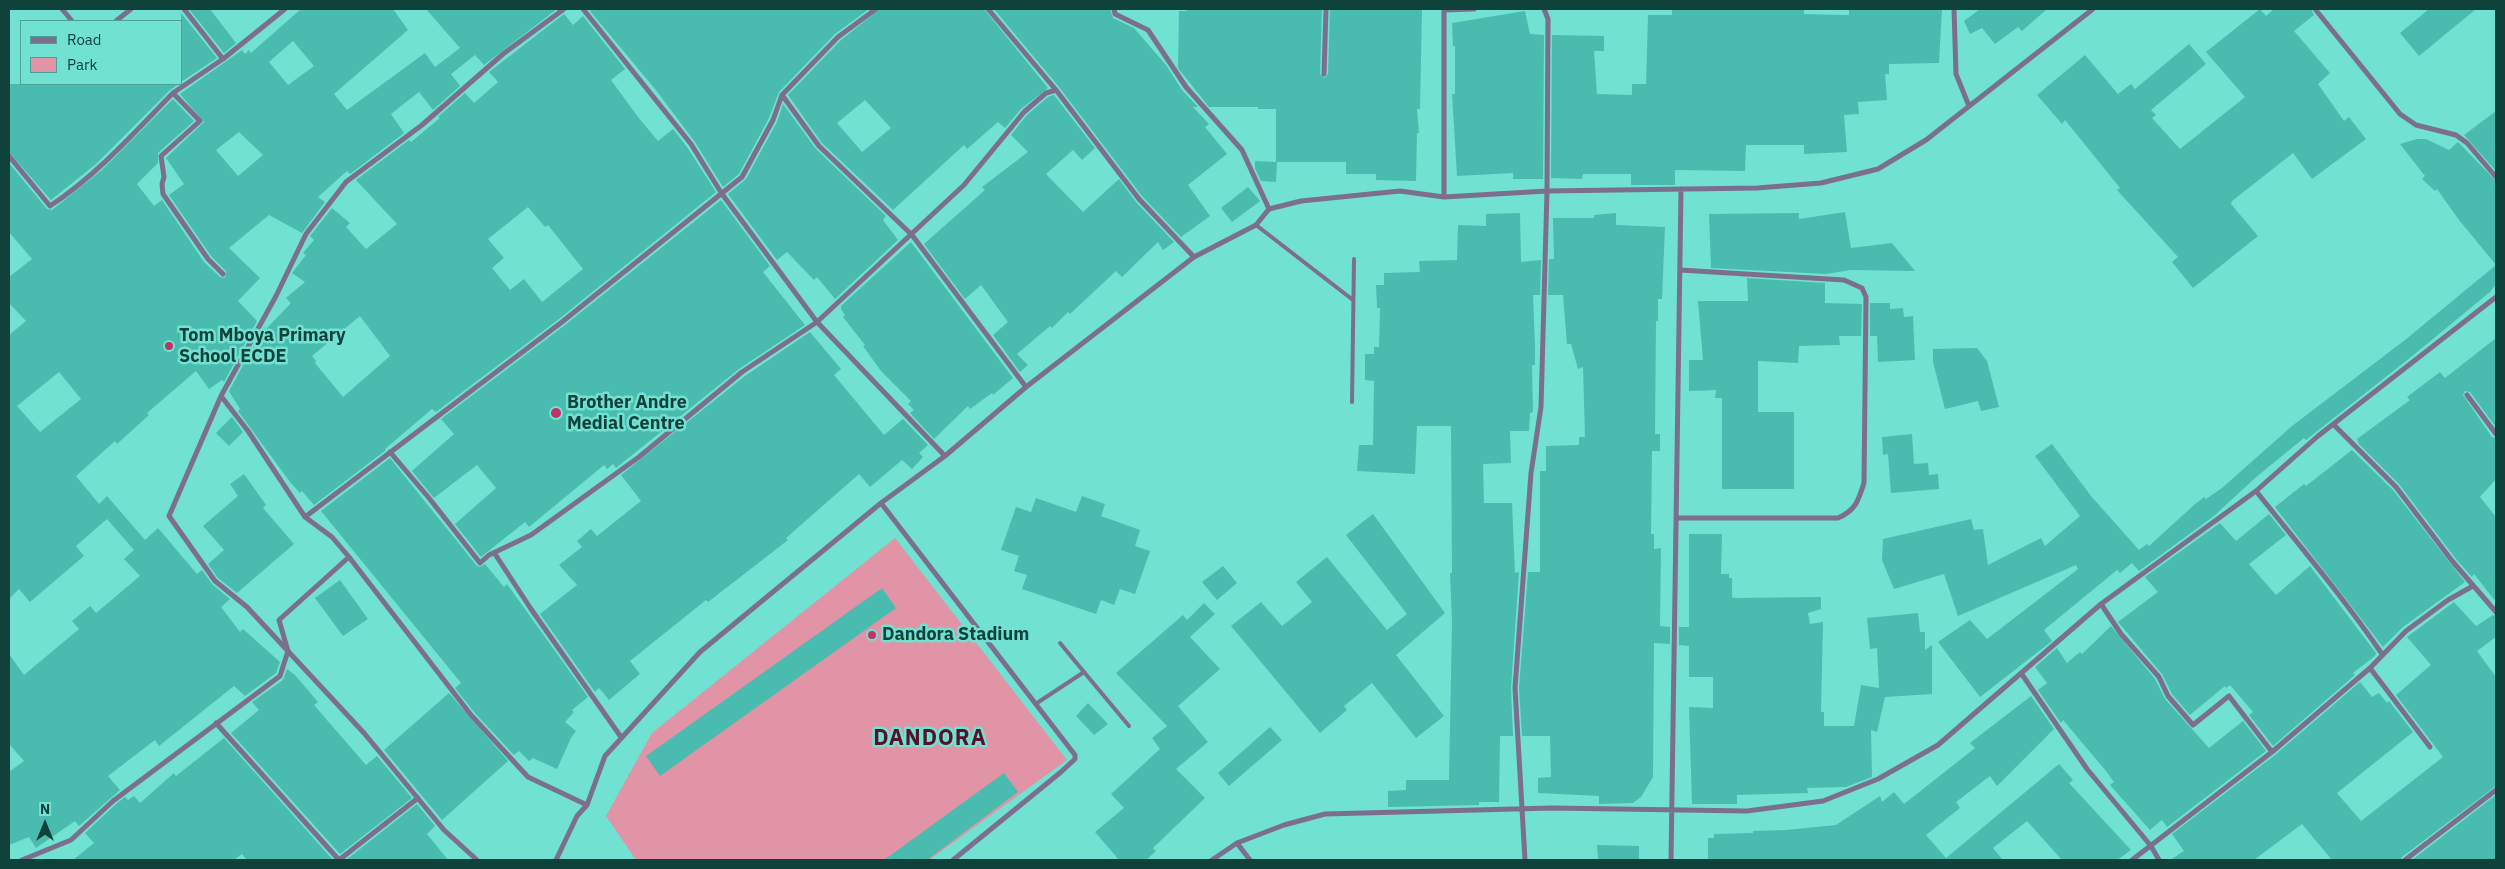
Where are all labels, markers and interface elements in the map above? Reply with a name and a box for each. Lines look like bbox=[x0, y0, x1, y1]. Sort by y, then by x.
legend bbox=[20, 20, 182, 85]
text: Road bbox=[67, 30, 102, 49]
text: Park bbox=[67, 55, 97, 74]
place label: Tom Mboya Primary School ECDE bbox=[179, 325, 346, 368]
marker: Tom Mboya Primary School ECDE bbox=[163, 340, 175, 352]
place label: Brother Andre Medial Centre bbox=[567, 392, 687, 434]
marker: Brother Andre Medial Centre bbox=[549, 406, 563, 420]
place label: Dandora Stadium bbox=[882, 624, 1029, 646]
marker: Dandora Stadium bbox=[866, 629, 878, 641]
district label: DANDORA bbox=[872, 726, 988, 752]
north arrow bbox=[20, 799, 70, 849]
text: N bbox=[40, 800, 50, 818]

